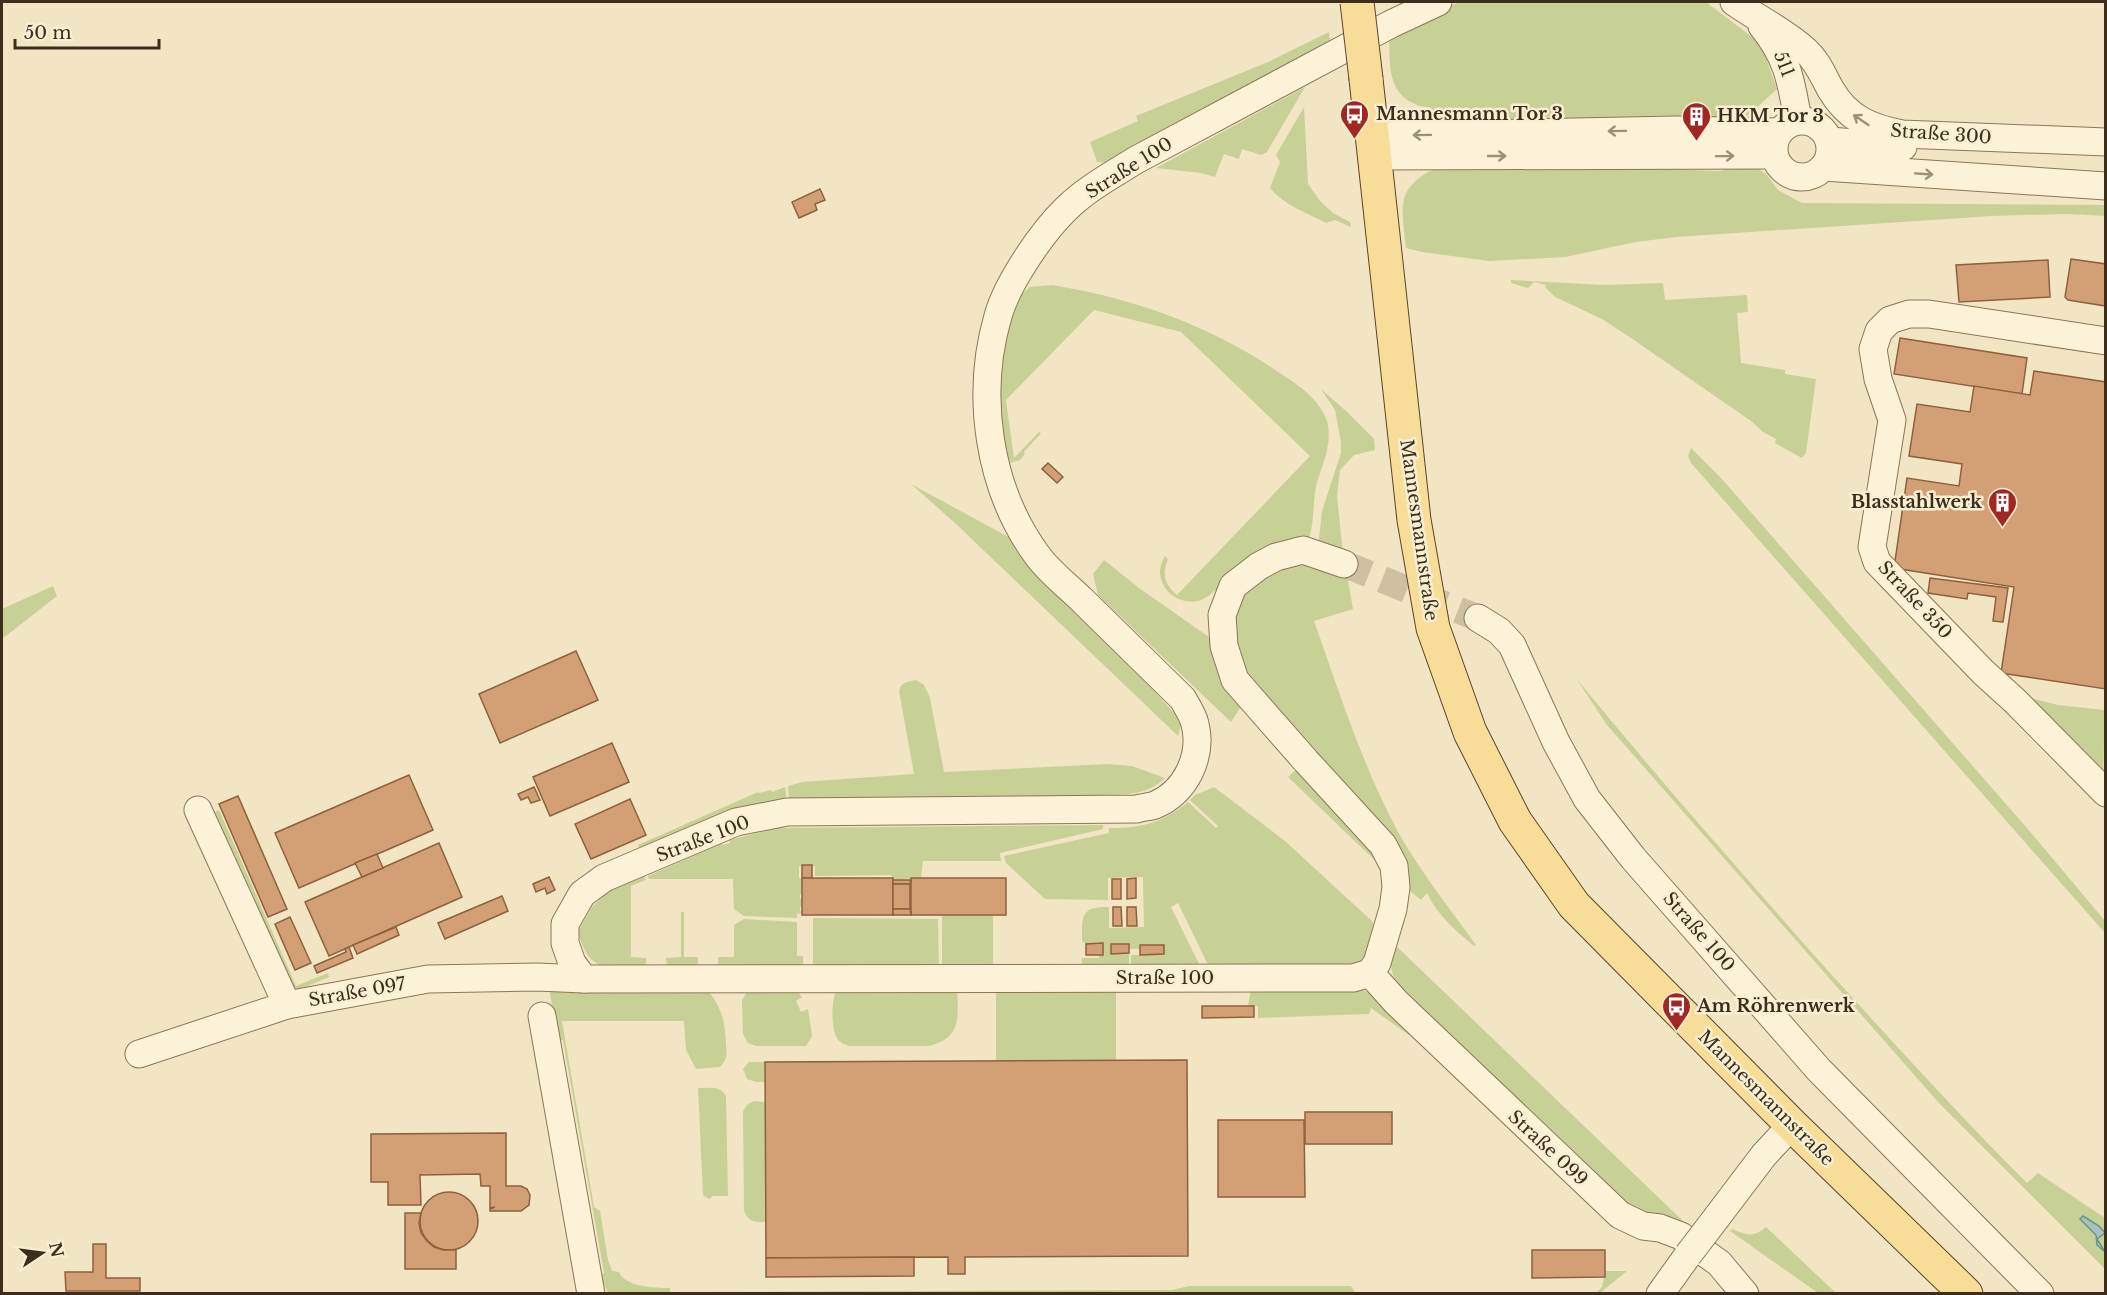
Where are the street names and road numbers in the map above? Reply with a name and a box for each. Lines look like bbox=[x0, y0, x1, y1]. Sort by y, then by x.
street label: 511 bbox=[1769, 48, 1799, 80]
street label: Straße 300 bbox=[1890, 119, 1992, 149]
street label: Straße 100 bbox=[1081, 133, 1177, 203]
street label: Mannesmannstraße bbox=[1395, 438, 1443, 622]
street label: Straße 350 bbox=[1873, 556, 1957, 644]
street label: Straße 100 bbox=[653, 811, 753, 867]
street label: Straße 100 bbox=[1658, 888, 1740, 976]
street label: Straße 100 bbox=[1116, 967, 1214, 989]
street label: Straße 097 bbox=[307, 972, 408, 1011]
street label: Mannesmannstraße bbox=[1693, 1025, 1839, 1171]
street label: Straße 099 bbox=[1504, 1106, 1592, 1190]

